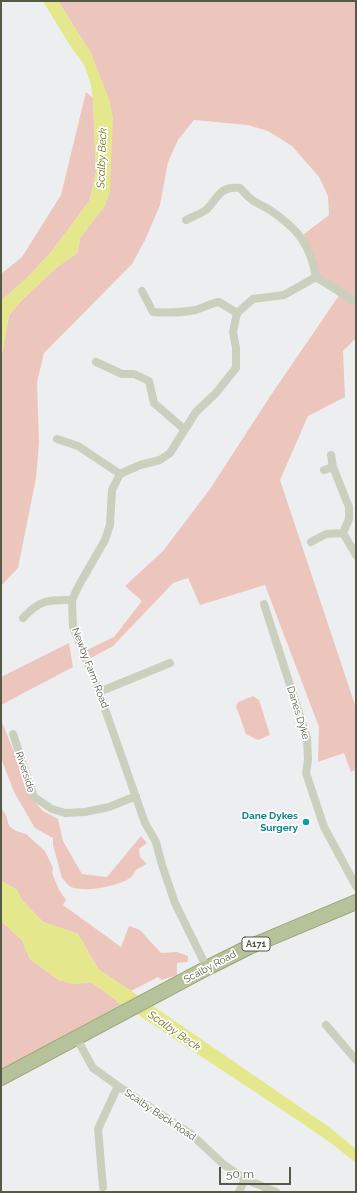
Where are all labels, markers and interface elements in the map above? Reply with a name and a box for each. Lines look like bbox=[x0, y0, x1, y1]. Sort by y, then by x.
water label: Scalby Beck bbox=[94, 127, 110, 189]
street label: Newby Farm Road bbox=[69, 626, 111, 710]
street label: Danes Dyke bbox=[284, 685, 312, 741]
street label: Riverside bbox=[13, 750, 37, 794]
place label: Dane Dykes Surgery bbox=[242, 810, 298, 834]
marker: Dane Dykes Surgery bbox=[301, 817, 311, 827]
road number: A171 bbox=[242, 937, 270, 951]
street label: Scalby Road bbox=[182, 948, 238, 986]
water label: Scalby Beck bbox=[145, 1008, 203, 1054]
street label: Scalby Beck Road bbox=[122, 1087, 198, 1143]
scale bar bbox=[221, 1159, 293, 1185]
text: 50 m bbox=[226, 1167, 254, 1181]

